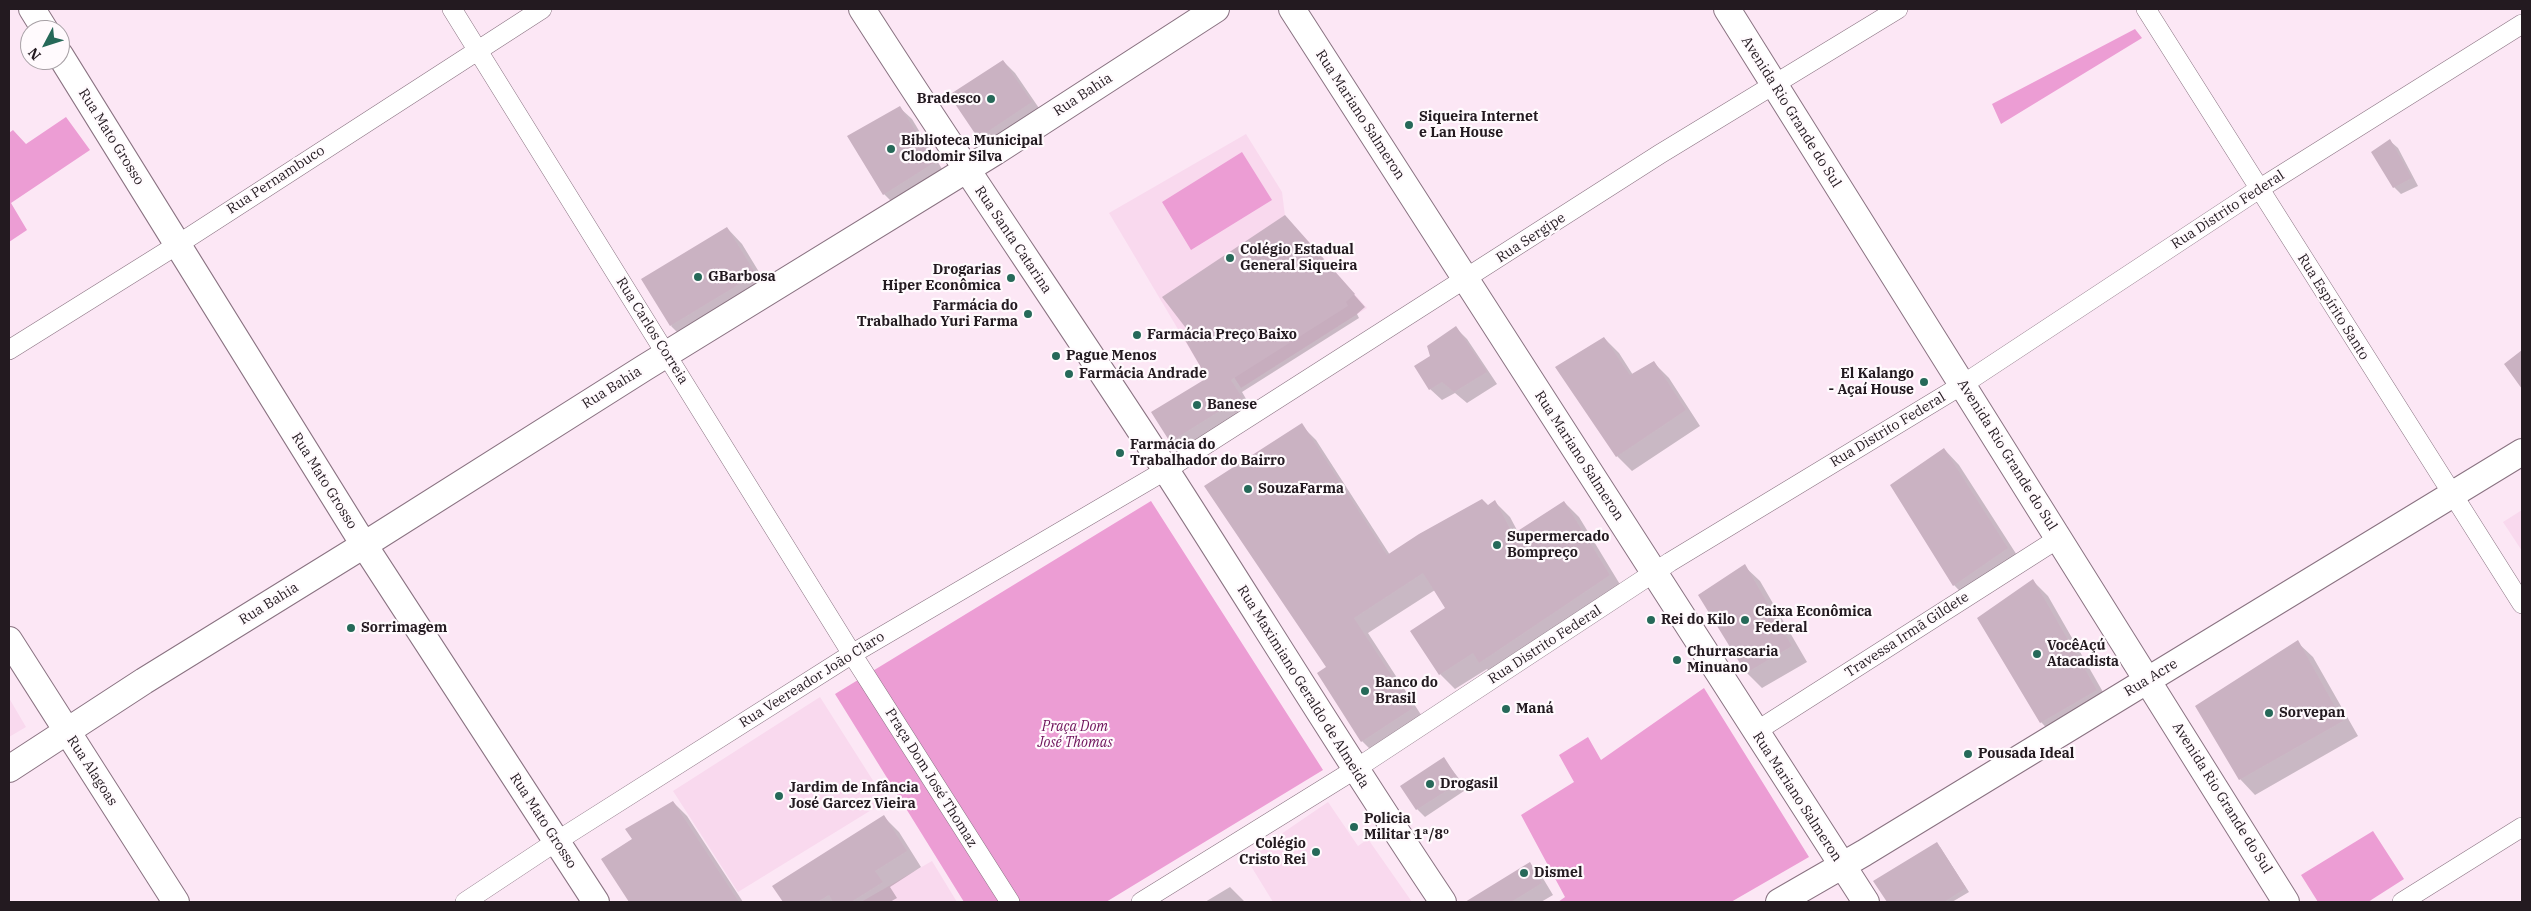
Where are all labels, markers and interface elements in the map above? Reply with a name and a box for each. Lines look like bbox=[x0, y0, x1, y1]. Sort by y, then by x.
north arrow bbox=[20, 20, 70, 70]
street label: Avenida Rio Grande do Sul bbox=[1738, 33, 1844, 191]
text: N bbox=[24, 44, 45, 64]
street label: Rua Mariano Salmeron bbox=[1312, 47, 1408, 183]
street label: Rua Bahia bbox=[1050, 70, 1116, 120]
street label: Rua Mato Grosso bbox=[75, 86, 147, 188]
place label: Bradesco bbox=[917, 91, 981, 107]
marker: Bradesco bbox=[985, 93, 997, 105]
place label: Siqueira Internet e Lan House bbox=[1419, 109, 1538, 142]
marker: Siqueira Internet e Lan House bbox=[1403, 119, 1415, 131]
place label: Biblioteca Municipal Clodomir Silva bbox=[901, 133, 1043, 166]
street label: Rua Pernambuco bbox=[224, 142, 328, 218]
marker: Biblioteca Municipal Clodomir Silva bbox=[885, 143, 897, 155]
street label: Rua Distrito Federal bbox=[2168, 167, 2288, 253]
street label: Rua Santa Catarina bbox=[971, 183, 1055, 297]
street label: Rua Sergipe bbox=[1493, 209, 1569, 267]
place label: Colégio Estadual General Siqueira bbox=[1240, 242, 1358, 274]
street label: Rua Espírito Santo bbox=[2294, 251, 2372, 363]
marker: Colégio Estadual General Siqueira bbox=[1224, 252, 1236, 264]
place label: Drogarias Hiper Econômica bbox=[882, 262, 1001, 294]
place label: GBarbosa bbox=[708, 269, 776, 285]
marker: GBarbosa bbox=[692, 271, 704, 283]
marker: Drogarias Hiper Econômica bbox=[1005, 272, 1017, 284]
street label: Rua Carlos Correia bbox=[612, 275, 692, 387]
place label: Farmácia do Trabalhado Yuri Farma bbox=[857, 298, 1018, 331]
marker: Farmácia do Trabalhado Yuri Farma bbox=[1022, 308, 1034, 320]
place label: Farmácia Preço Baixo bbox=[1147, 327, 1297, 343]
marker: Farmácia Preço Baixo bbox=[1131, 329, 1143, 341]
place label: Pague Menos bbox=[1066, 348, 1157, 364]
marker: Pague Menos bbox=[1050, 350, 1062, 362]
street label: Rua Bahia bbox=[579, 363, 645, 413]
place label: Farmácia Andrade bbox=[1079, 366, 1207, 382]
place label: El Kalango - Açaí House bbox=[1829, 366, 1914, 398]
marker: Farmácia Andrade bbox=[1063, 368, 1075, 380]
marker: El Kalango - Açaí House bbox=[1918, 376, 1930, 388]
street label: Avenida Rio Grande do Sul bbox=[1954, 376, 2060, 534]
street label: Rua Mariano Salmeron bbox=[1531, 388, 1627, 524]
street label: Rua Distrito Federal bbox=[1827, 389, 1949, 471]
place label: Banese bbox=[1207, 397, 1257, 413]
marker: Banese bbox=[1191, 399, 1203, 411]
street label: Rua Mato Grosso bbox=[288, 430, 360, 532]
place label: Farmácia do Trabalhador do Bairro bbox=[1130, 437, 1285, 470]
marker: Farmácia do Trabalhador do Bairro bbox=[1114, 447, 1126, 459]
place label: SouzaFarma bbox=[1258, 481, 1344, 497]
marker: SouzaFarma bbox=[1242, 483, 1254, 495]
place label: Supermercado Bompreço bbox=[1507, 529, 1609, 562]
marker: Supermercado Bompreço bbox=[1491, 539, 1503, 551]
street label: Rua Bahia bbox=[236, 579, 302, 629]
street label: Rua Maximiano Geraldo de Almeida bbox=[1233, 582, 1373, 792]
street label: Travessa Irmã Gildete bbox=[1842, 589, 1972, 681]
street label: Rua Distrito Federal bbox=[1485, 602, 1605, 688]
place label: Caixa Econômica Federal bbox=[1755, 604, 1872, 636]
place label: Rei do Kilo bbox=[1661, 612, 1735, 628]
marker: Rei do Kilo bbox=[1645, 614, 1657, 626]
marker: Caixa Econômica Federal bbox=[1739, 614, 1751, 626]
place label: Sorrimagem bbox=[361, 620, 447, 636]
marker: Sorrimagem bbox=[345, 622, 357, 634]
street label: Rua Veereador João Claro bbox=[736, 628, 888, 732]
place label: VocêAçú Atacadista bbox=[2047, 638, 2119, 670]
place label: Churrascaria Minuano bbox=[1687, 644, 1778, 676]
marker: VocêAçú Atacadista bbox=[2031, 648, 2043, 660]
marker: Churrascaria Minuano bbox=[1671, 654, 1683, 666]
street label: Rua Acre bbox=[2121, 656, 2181, 700]
place label: Banco do Brasil bbox=[1375, 675, 1438, 708]
marker: Banco do Brasil bbox=[1359, 685, 1371, 697]
place label: Maná bbox=[1516, 701, 1554, 717]
marker: Maná bbox=[1500, 703, 1512, 715]
street label: Praça Dom José Thomaz bbox=[881, 705, 981, 851]
place label: Sorvepan bbox=[2279, 705, 2345, 721]
marker: Sorvepan bbox=[2263, 707, 2275, 719]
park label: Praça Dom José Thomas bbox=[1037, 719, 1113, 752]
street label: Avenida Rio Grande do Sul bbox=[2169, 719, 2275, 877]
street label: Rua Mariano Salmeron bbox=[1749, 729, 1845, 865]
street label: Rua Alagoas bbox=[63, 733, 121, 809]
place label: Pousada Ideal bbox=[1978, 746, 2074, 762]
marker: Pousada Ideal bbox=[1962, 748, 1974, 760]
street label: Rua Mato Grosso bbox=[506, 770, 580, 872]
place label: Drogasil bbox=[1440, 776, 1498, 792]
marker: Drogasil bbox=[1424, 778, 1436, 790]
place label: Jardim de Infância José Garcez Vieira bbox=[789, 780, 919, 812]
marker: Jardim de Infância José Garcez Vieira bbox=[773, 790, 785, 802]
place label: Policia Militar 1ª/8º bbox=[1364, 811, 1449, 844]
marker: Policia Militar 1ª/8º bbox=[1348, 821, 1360, 833]
place label: Colégio Cristo Rei bbox=[1239, 836, 1306, 869]
marker: Colégio Cristo Rei bbox=[1310, 846, 1322, 858]
place label: Dismel bbox=[1534, 865, 1582, 881]
marker: Dismel bbox=[1518, 867, 1530, 879]

